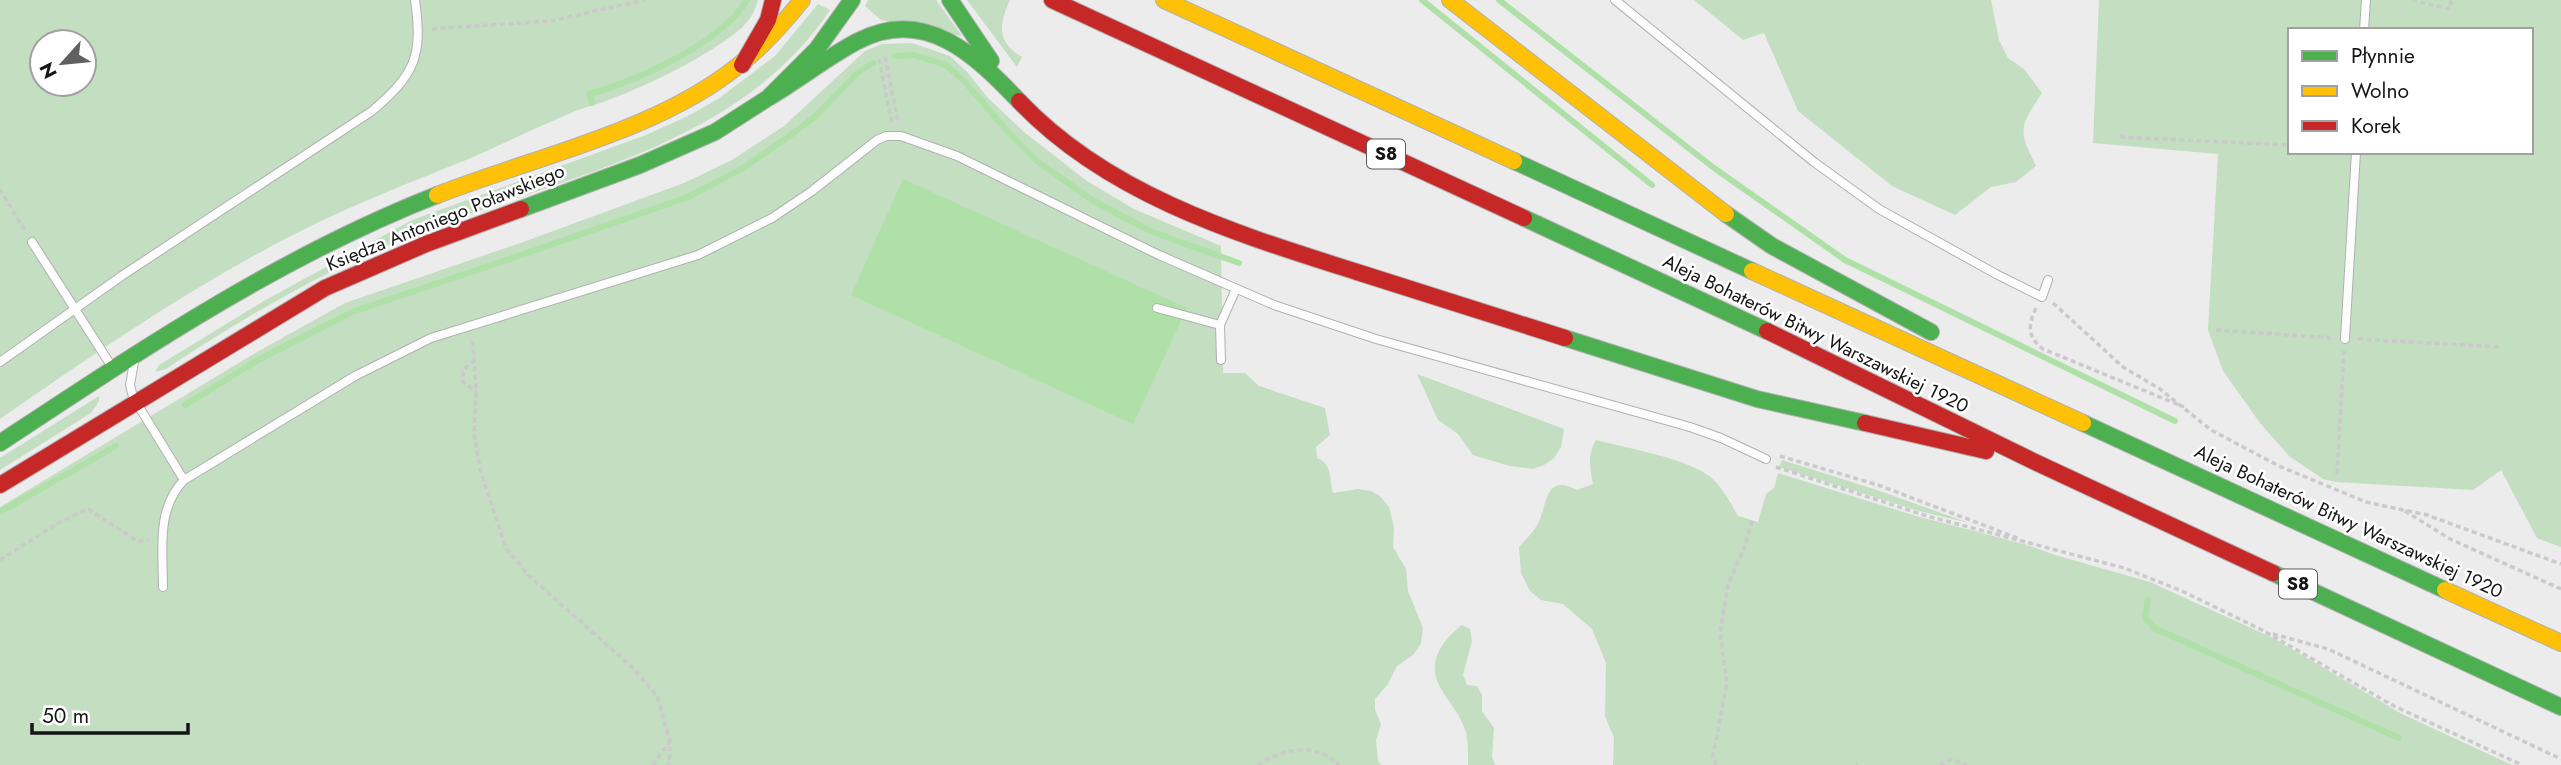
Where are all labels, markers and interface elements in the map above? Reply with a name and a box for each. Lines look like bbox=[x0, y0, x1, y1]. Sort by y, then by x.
north arrow bbox=[28, 28, 98, 98]
legend bbox=[2288, 28, 2533, 154]
text: Płynnie bbox=[2351, 41, 2415, 71]
text: N bbox=[33, 58, 64, 83]
text: Wolno bbox=[2351, 76, 2409, 106]
text: Korek bbox=[2351, 111, 2401, 141]
road number: S8 bbox=[1367, 140, 1405, 168]
street label: Księdza Antoniego Poławskiego bbox=[322, 157, 568, 278]
street label: Aleja Bohaterów Bitwy Warszawskiej 1920 bbox=[1658, 247, 1973, 419]
street label: Aleja Bohaterów Bitwy Warszawskiej 1920 bbox=[2190, 438, 2507, 605]
road number: S8 bbox=[2279, 570, 2317, 598]
scale bar bbox=[32, 692, 187, 736]
text: 50 m bbox=[42, 701, 89, 731]

